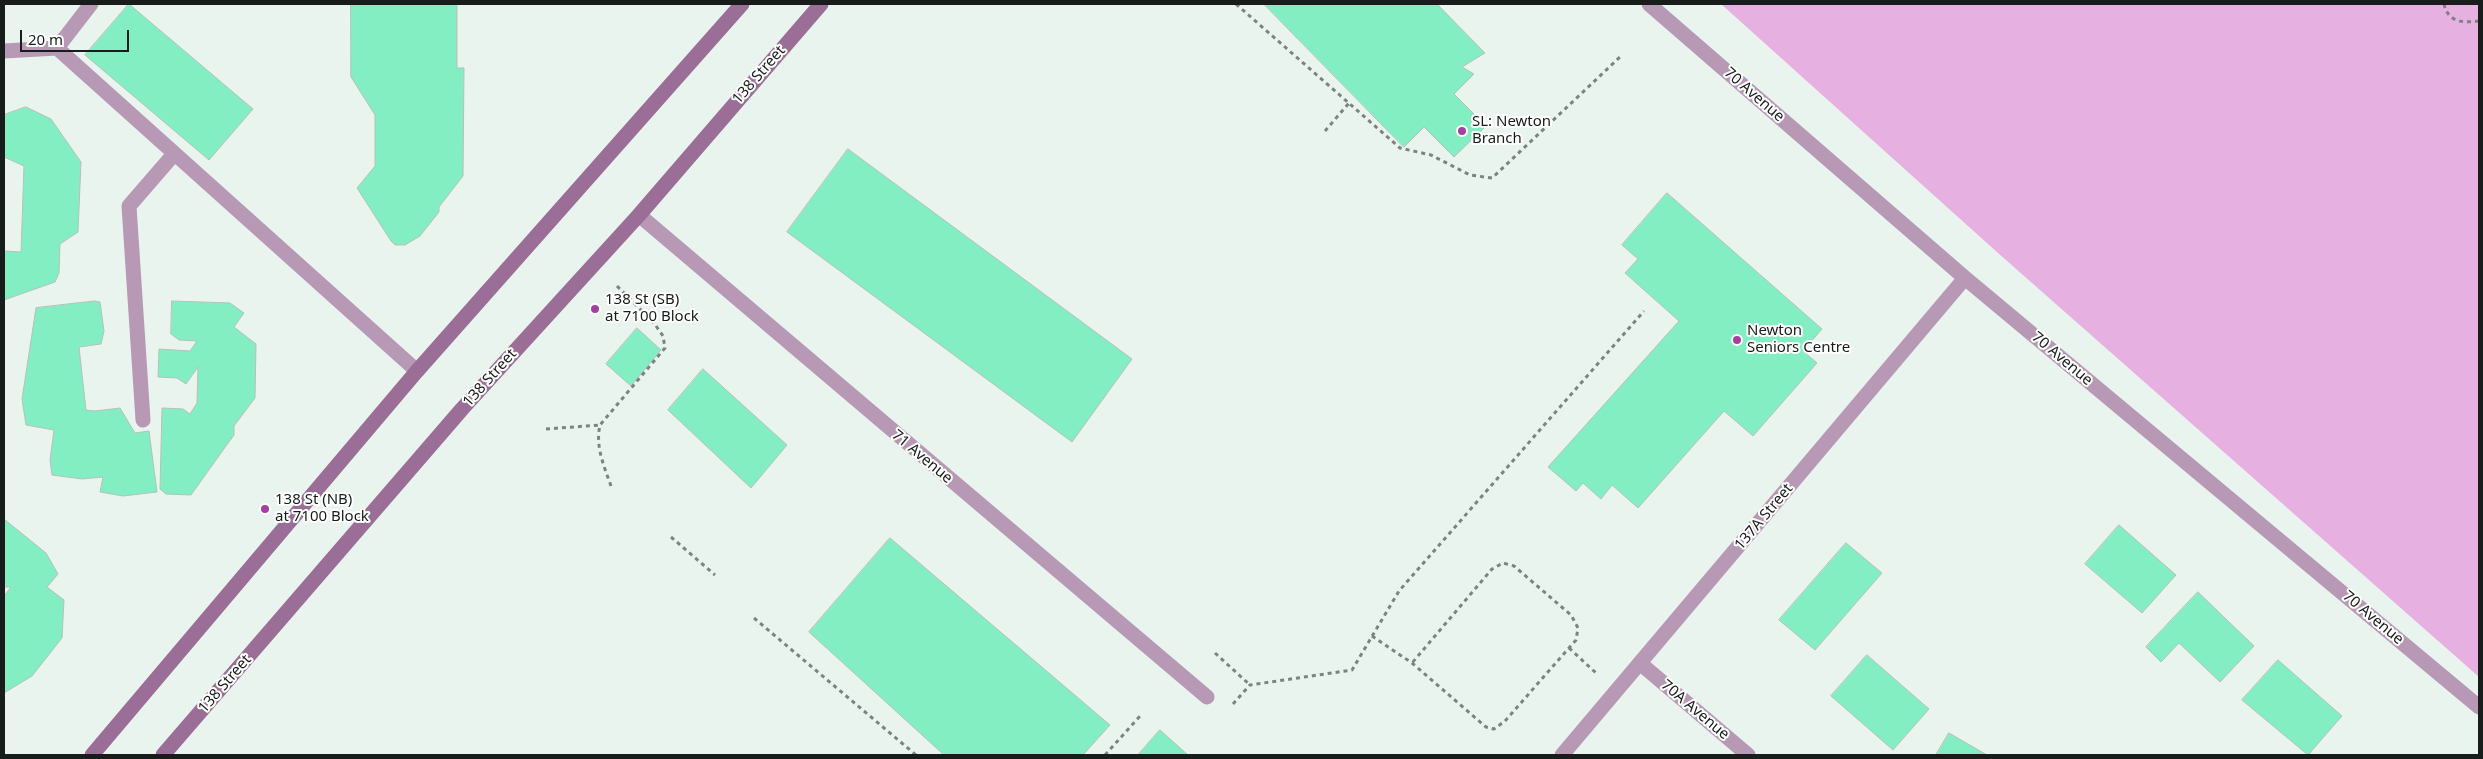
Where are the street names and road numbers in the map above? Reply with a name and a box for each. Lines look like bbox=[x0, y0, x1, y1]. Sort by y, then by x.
street label: 138 Street bbox=[729, 42, 789, 108]
street label: 70 Avenue bbox=[1720, 64, 1788, 126]
street label: 70 Avenue bbox=[2028, 328, 2096, 390]
street label: 138 Street bbox=[459, 345, 521, 411]
street label: 71 Avenue bbox=[888, 426, 956, 488]
street label: 137A Street bbox=[1731, 480, 1797, 554]
street label: 70 Avenue bbox=[2339, 587, 2407, 649]
street label: 138 Street bbox=[195, 651, 255, 717]
street label: 70A Avenue bbox=[1657, 676, 1733, 744]

